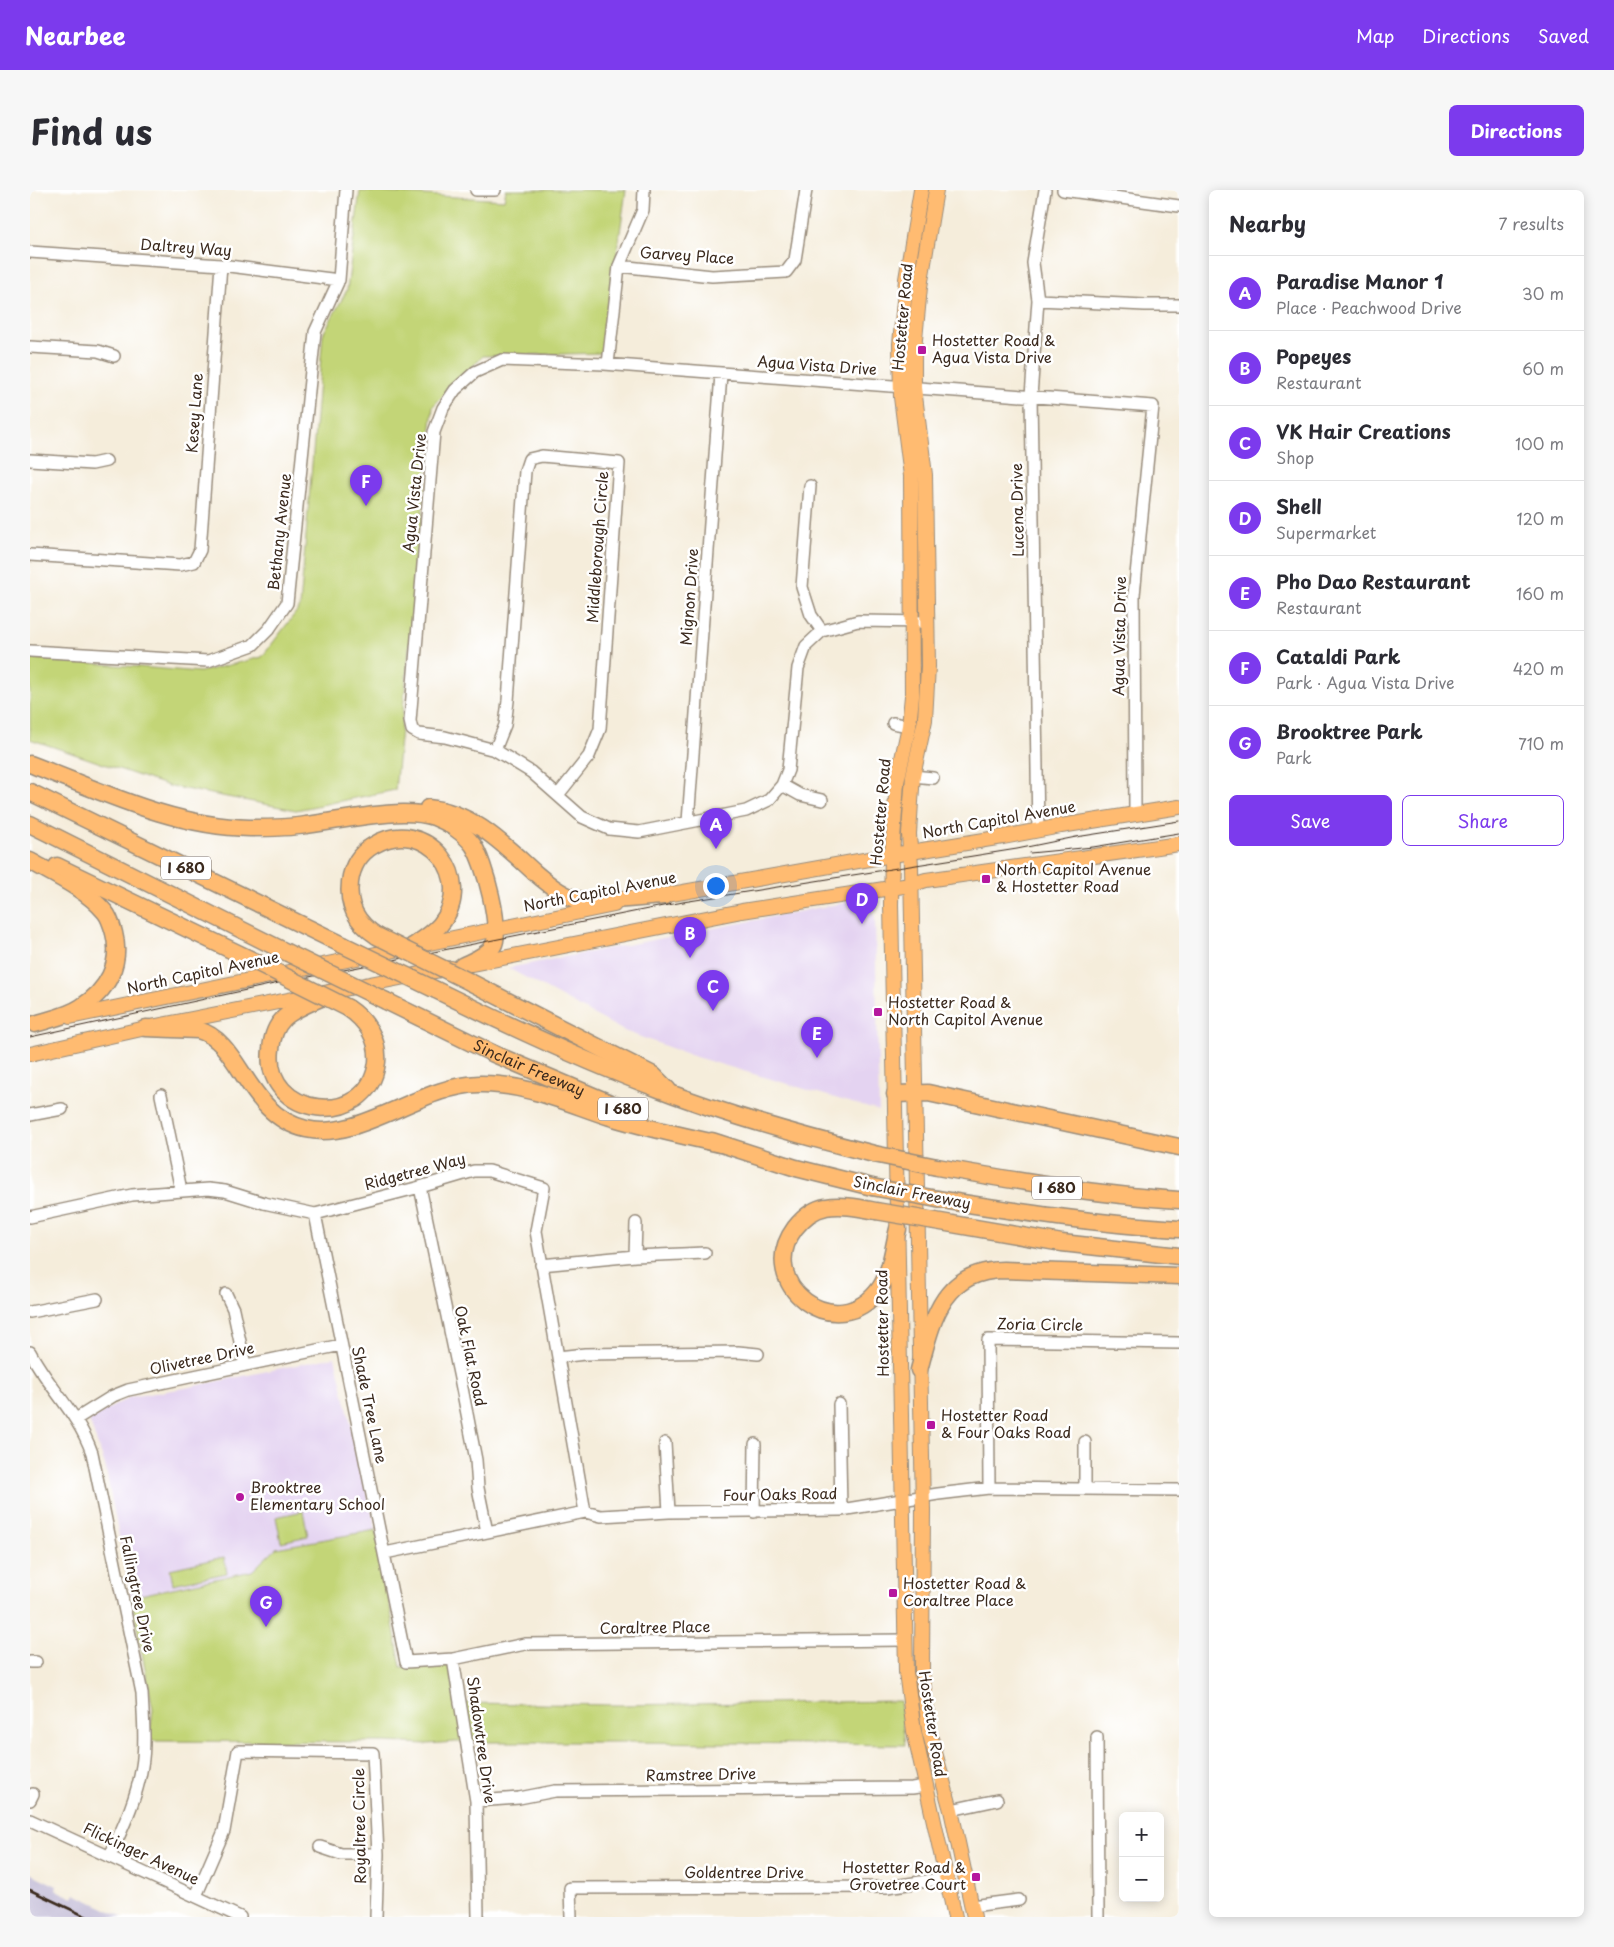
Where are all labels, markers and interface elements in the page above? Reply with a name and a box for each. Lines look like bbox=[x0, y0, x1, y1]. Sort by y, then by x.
text: Nearbee bbox=[25, 17, 126, 53]
text: Map bbox=[1356, 22, 1394, 49]
text: Directions bbox=[1422, 22, 1510, 49]
text: Saved bbox=[1538, 22, 1589, 49]
text: Find us bbox=[30, 104, 152, 157]
button: Directions bbox=[1449, 105, 1584, 156]
text: Nearby bbox=[1229, 207, 1306, 239]
text: 7 results bbox=[1499, 211, 1564, 235]
street label: Daltrey Way bbox=[140, 232, 233, 261]
street label: Garvey Place bbox=[639, 240, 735, 269]
street label: Hostetter Road bbox=[885, 262, 918, 371]
text: Paradise Manor 1 bbox=[1276, 267, 1443, 295]
text: A bbox=[1239, 281, 1251, 305]
text: 30 m bbox=[1522, 281, 1564, 305]
text: Place · Peachwood Drive bbox=[1276, 295, 1462, 319]
place label: Hostetter Road & Agua Vista Drive bbox=[932, 328, 1055, 368]
text: Popeyes bbox=[1276, 342, 1351, 370]
marker: Hostetter Road & Agua Vista Drive bbox=[916, 344, 928, 356]
street label: Agua Vista Drive bbox=[757, 349, 878, 380]
text: B bbox=[1240, 356, 1250, 380]
text: 60 m bbox=[1522, 356, 1564, 380]
text: Restaurant bbox=[1276, 370, 1362, 394]
street label: Kesey Lane bbox=[179, 372, 208, 454]
text: VK Hair Creations bbox=[1276, 417, 1451, 445]
text: C bbox=[1239, 431, 1251, 455]
text: 100 m bbox=[1515, 431, 1564, 455]
street label: Agua Vista Drive bbox=[396, 432, 431, 554]
text: Shop bbox=[1276, 445, 1314, 469]
street label: Lucena Drive bbox=[1004, 463, 1029, 557]
pin: F bbox=[350, 465, 382, 506]
street label: Middleborough Circle bbox=[580, 470, 613, 624]
street label: Bethany Avenue bbox=[261, 472, 296, 592]
text: Shell bbox=[1276, 492, 1322, 520]
text: D bbox=[1239, 506, 1251, 530]
text: 120 m bbox=[1517, 506, 1564, 530]
text: Supermarket bbox=[1276, 520, 1376, 544]
street label: Mignon Drive bbox=[674, 548, 703, 646]
text: Pho Dao Restaurant bbox=[1276, 567, 1471, 595]
street label: Agua Vista Drive bbox=[1106, 576, 1131, 696]
text: E bbox=[1240, 581, 1250, 605]
text: 160 m bbox=[1516, 581, 1564, 605]
text: Restaurant bbox=[1276, 595, 1362, 619]
text: Cataldi Park bbox=[1276, 642, 1400, 670]
text: F bbox=[1240, 656, 1250, 680]
text: 420 m bbox=[1513, 656, 1564, 680]
text: Park · Agua Vista Drive bbox=[1276, 670, 1455, 694]
text: Brooktree Park bbox=[1276, 717, 1423, 745]
text: G bbox=[1238, 731, 1252, 755]
text: 710 m bbox=[1518, 731, 1564, 755]
text: Park bbox=[1276, 745, 1312, 769]
street label: Hostetter Road bbox=[863, 757, 896, 866]
street label: North Capitol Avenue bbox=[920, 794, 1077, 843]
button: Save bbox=[1229, 795, 1392, 846]
button: Share bbox=[1402, 795, 1564, 846]
pin: A bbox=[700, 808, 732, 849]
road number: I 680 bbox=[161, 856, 211, 880]
place label: North Capitol Avenue & Hostetter Road bbox=[996, 857, 1151, 897]
street label: North Capitol Avenue bbox=[521, 864, 678, 917]
your location bbox=[703, 873, 729, 899]
marker: North Capitol Avenue & Hostetter Road bbox=[980, 873, 992, 885]
pin: D bbox=[846, 883, 878, 924]
pin: B bbox=[674, 917, 706, 958]
street label: North Capitol Avenue bbox=[124, 944, 281, 999]
pin: C bbox=[697, 970, 729, 1011]
place label: Hostetter Road & North Capitol Avenue bbox=[888, 990, 1043, 1030]
marker: Hostetter Road & North Capitol Avenue bbox=[872, 1006, 884, 1018]
pin: E bbox=[801, 1017, 833, 1058]
street label: Sinclair Freeway bbox=[470, 1033, 589, 1101]
road number: I 680 bbox=[598, 1098, 648, 1121]
street label: Ridgetree Way bbox=[361, 1146, 468, 1195]
street label: Sinclair Freeway bbox=[852, 1169, 973, 1214]
road number: I 680 bbox=[1032, 1176, 1082, 1200]
street label: Hostetter Road bbox=[869, 1269, 894, 1377]
street label: Oak Flat Road bbox=[450, 1303, 493, 1408]
street label: Zoria Circle bbox=[997, 1311, 1084, 1336]
street label: Olivetree Drive bbox=[147, 1335, 256, 1380]
street label: Shade Tree Lane bbox=[347, 1344, 394, 1466]
place label: Hostetter Road & Four Oaks Road bbox=[941, 1403, 1071, 1443]
marker: Hostetter Road & Four Oaks Road bbox=[925, 1419, 937, 1431]
place label: Brooktree Elementary School bbox=[250, 1475, 385, 1515]
street label: Four Oaks Road bbox=[722, 1481, 838, 1506]
marker: Brooktree Elementary School bbox=[234, 1491, 246, 1503]
street label: Fallingtree Drive bbox=[115, 1533, 162, 1654]
place label: Hostetter Road & Coraltree Place bbox=[903, 1571, 1026, 1611]
pin: G bbox=[250, 1586, 282, 1627]
marker: Hostetter Road & Coraltree Place bbox=[887, 1587, 899, 1599]
street label: Coraltree Place bbox=[599, 1614, 711, 1639]
street label: Hostetter Road bbox=[914, 1669, 953, 1779]
street label: Shadowtree Drive bbox=[462, 1675, 503, 1805]
street label: Ramstree Drive bbox=[646, 1761, 756, 1786]
street label: Royaltree Circle bbox=[346, 1768, 371, 1884]
map controls bbox=[1119, 1812, 1164, 1902]
button: + bbox=[1119, 1812, 1164, 1857]
street label: Flickinger Avenue bbox=[80, 1816, 203, 1890]
place label: Hostetter Road & Grovetree Court bbox=[843, 1855, 966, 1895]
button: − bbox=[1119, 1857, 1164, 1902]
street label: Goldentree Drive bbox=[684, 1860, 804, 1883]
marker: Hostetter Road & Grovetree Court bbox=[970, 1871, 982, 1883]

